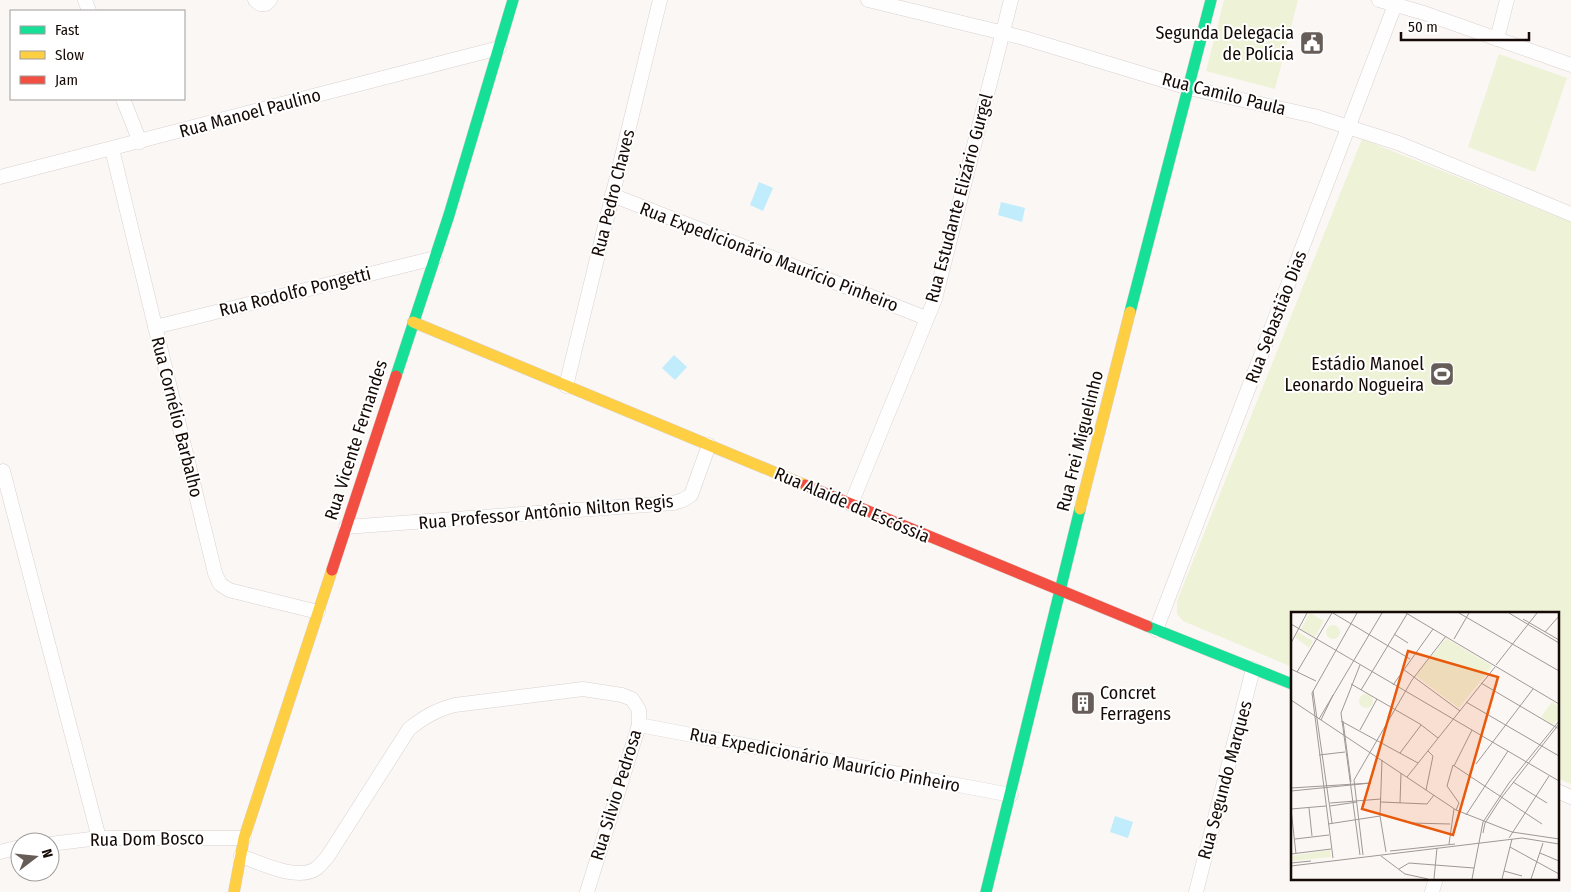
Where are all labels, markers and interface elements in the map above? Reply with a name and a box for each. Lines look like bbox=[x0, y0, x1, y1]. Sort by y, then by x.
legend bbox=[10, 10, 185, 100]
scale bar bbox=[1401, 10, 1528, 42]
text: 50 m bbox=[1408, 18, 1438, 36]
text: Fast bbox=[55, 21, 79, 39]
place label: Segunda Delegacia de Polícia bbox=[1155, 22, 1294, 65]
public building icon: Segunda Delegacia de Polícia bbox=[1299, 30, 1325, 56]
text: Slow bbox=[55, 46, 84, 64]
street label: Rua Camilo Paula bbox=[1160, 68, 1288, 120]
text: Jam bbox=[55, 71, 78, 89]
street label: Rua Manoel Paulino bbox=[177, 84, 323, 142]
street label: Rua Estudante Elizário Gurgel bbox=[920, 91, 998, 305]
street label: Rua Pedro Chaves bbox=[587, 127, 640, 259]
street label: Rua Expedicionário Maurício Pinheiro bbox=[637, 197, 901, 317]
street label: Rua Sebastião Dias bbox=[1241, 247, 1312, 386]
street label: Rua Rodolfo Pongetti bbox=[217, 263, 373, 321]
street label: Rua Cornélio Barbalho bbox=[146, 334, 208, 500]
place label: Estádio Manoel Leonardo Nogueira bbox=[1285, 353, 1424, 396]
street label: Rua Vicente Fernandes bbox=[320, 357, 392, 523]
sports icon: Estádio Manoel Leonardo Nogueira bbox=[1429, 361, 1455, 387]
street label: Rua Frei Miguelinho bbox=[1052, 368, 1108, 514]
street label: Rua Alaide da Escóssia bbox=[771, 462, 933, 548]
street label: Rua Professor Antônio Nilton Regis bbox=[418, 490, 675, 534]
inset map bbox=[1291, 612, 1558, 880]
place label: Concret Ferragens bbox=[1100, 682, 1171, 725]
building icon: Concret Ferragens bbox=[1070, 690, 1096, 716]
street label: Rua Segundo Marques bbox=[1193, 698, 1257, 862]
street label: Rua Expedicionário Maurício Pinheiro bbox=[688, 723, 962, 797]
street label: Rua Silvio Pedrosa bbox=[586, 727, 646, 863]
street label: Rua Dom Bosco bbox=[90, 827, 204, 851]
north arrow bbox=[10, 832, 60, 882]
text: N bbox=[38, 847, 56, 860]

